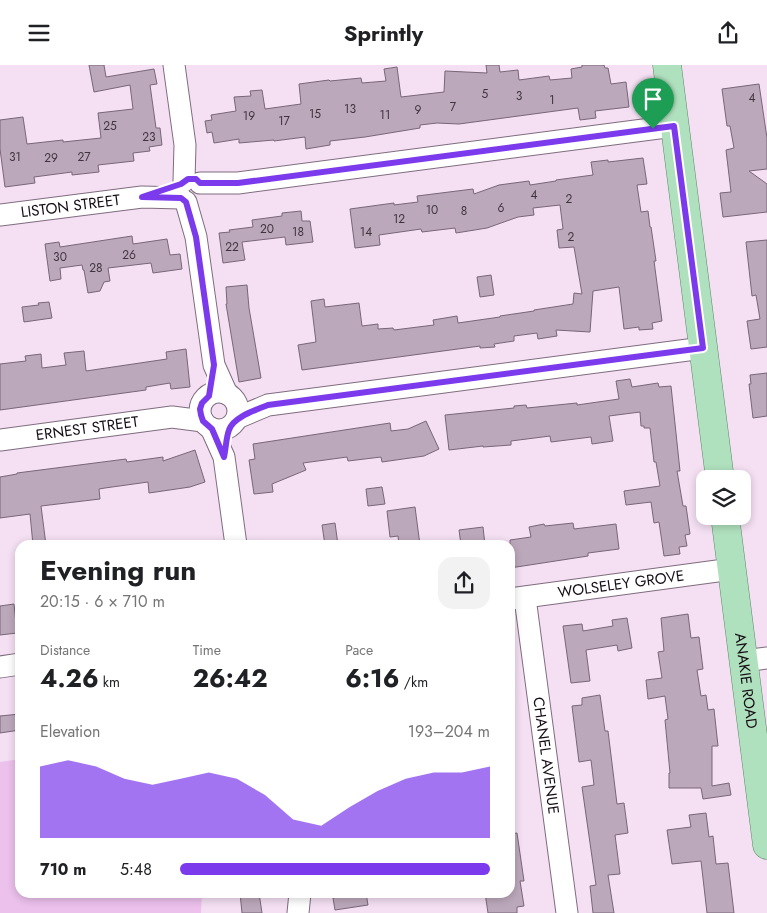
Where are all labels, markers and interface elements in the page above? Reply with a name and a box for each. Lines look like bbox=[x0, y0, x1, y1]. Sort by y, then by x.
text: Sprintly bbox=[344, 17, 423, 49]
icon: menu bbox=[25, 19, 53, 47]
icon: share bbox=[714, 19, 742, 47]
pin bbox=[632, 78, 674, 129]
house number: 5 bbox=[482, 85, 489, 103]
icon: arrive bbox=[639, 85, 667, 113]
house number: 3 bbox=[516, 87, 523, 105]
house number: 4 bbox=[749, 89, 756, 107]
house number: 1 bbox=[549, 91, 555, 109]
house number: 7 bbox=[450, 98, 457, 116]
house number: 13 bbox=[344, 100, 356, 118]
house number: 9 bbox=[415, 101, 422, 119]
house number: 15 bbox=[309, 105, 321, 123]
house number: 11 bbox=[380, 106, 390, 124]
house number: 19 bbox=[243, 107, 255, 125]
house number: 17 bbox=[278, 112, 291, 130]
house number: 25 bbox=[103, 117, 117, 135]
house number: 23 bbox=[142, 128, 156, 146]
house number: 31 bbox=[9, 148, 21, 166]
house number: 27 bbox=[77, 148, 91, 166]
house number: 29 bbox=[44, 149, 58, 167]
house number: 4 bbox=[531, 186, 538, 204]
street label: LISTON STREET bbox=[19, 189, 121, 223]
house number: 2 bbox=[566, 190, 573, 208]
house number: 6 bbox=[498, 199, 505, 217]
house number: 10 bbox=[426, 201, 438, 219]
house number: 8 bbox=[461, 202, 467, 220]
house number: 12 bbox=[393, 210, 405, 228]
house number: 20 bbox=[260, 220, 274, 238]
house number: 18 bbox=[292, 223, 304, 241]
house number: 14 bbox=[360, 223, 372, 241]
house number: 2 bbox=[568, 228, 575, 246]
house number: 22 bbox=[225, 238, 239, 256]
house number: 26 bbox=[122, 246, 136, 264]
house number: 30 bbox=[53, 248, 67, 266]
house number: 28 bbox=[89, 259, 103, 277]
street label: ERNEST STREET bbox=[34, 411, 140, 446]
map controls bbox=[696, 470, 751, 525]
button: layers bbox=[696, 470, 751, 525]
text: Evening run bbox=[40, 550, 196, 591]
button: share bbox=[438, 557, 490, 609]
street label: WOLSELEY GROVE bbox=[556, 565, 686, 603]
text: 20:15 · 6 × 710 m bbox=[40, 590, 165, 613]
street label: ANAKIE ROAD bbox=[729, 631, 763, 730]
text: Distance bbox=[40, 640, 90, 660]
text: Time bbox=[193, 640, 221, 660]
text: Pace bbox=[345, 640, 373, 660]
text: 4.26 bbox=[40, 660, 99, 696]
text: 26:42 bbox=[193, 660, 268, 696]
text: 6:16 bbox=[345, 660, 400, 696]
text: km bbox=[99, 672, 120, 692]
text: /km bbox=[400, 672, 428, 692]
street label: CHANEL AVENUE bbox=[527, 696, 565, 816]
text: Elevation bbox=[40, 720, 100, 743]
text: 193–204 m bbox=[408, 720, 490, 743]
text: 710 m bbox=[40, 858, 86, 881]
text: 5:48 bbox=[120, 858, 152, 881]

